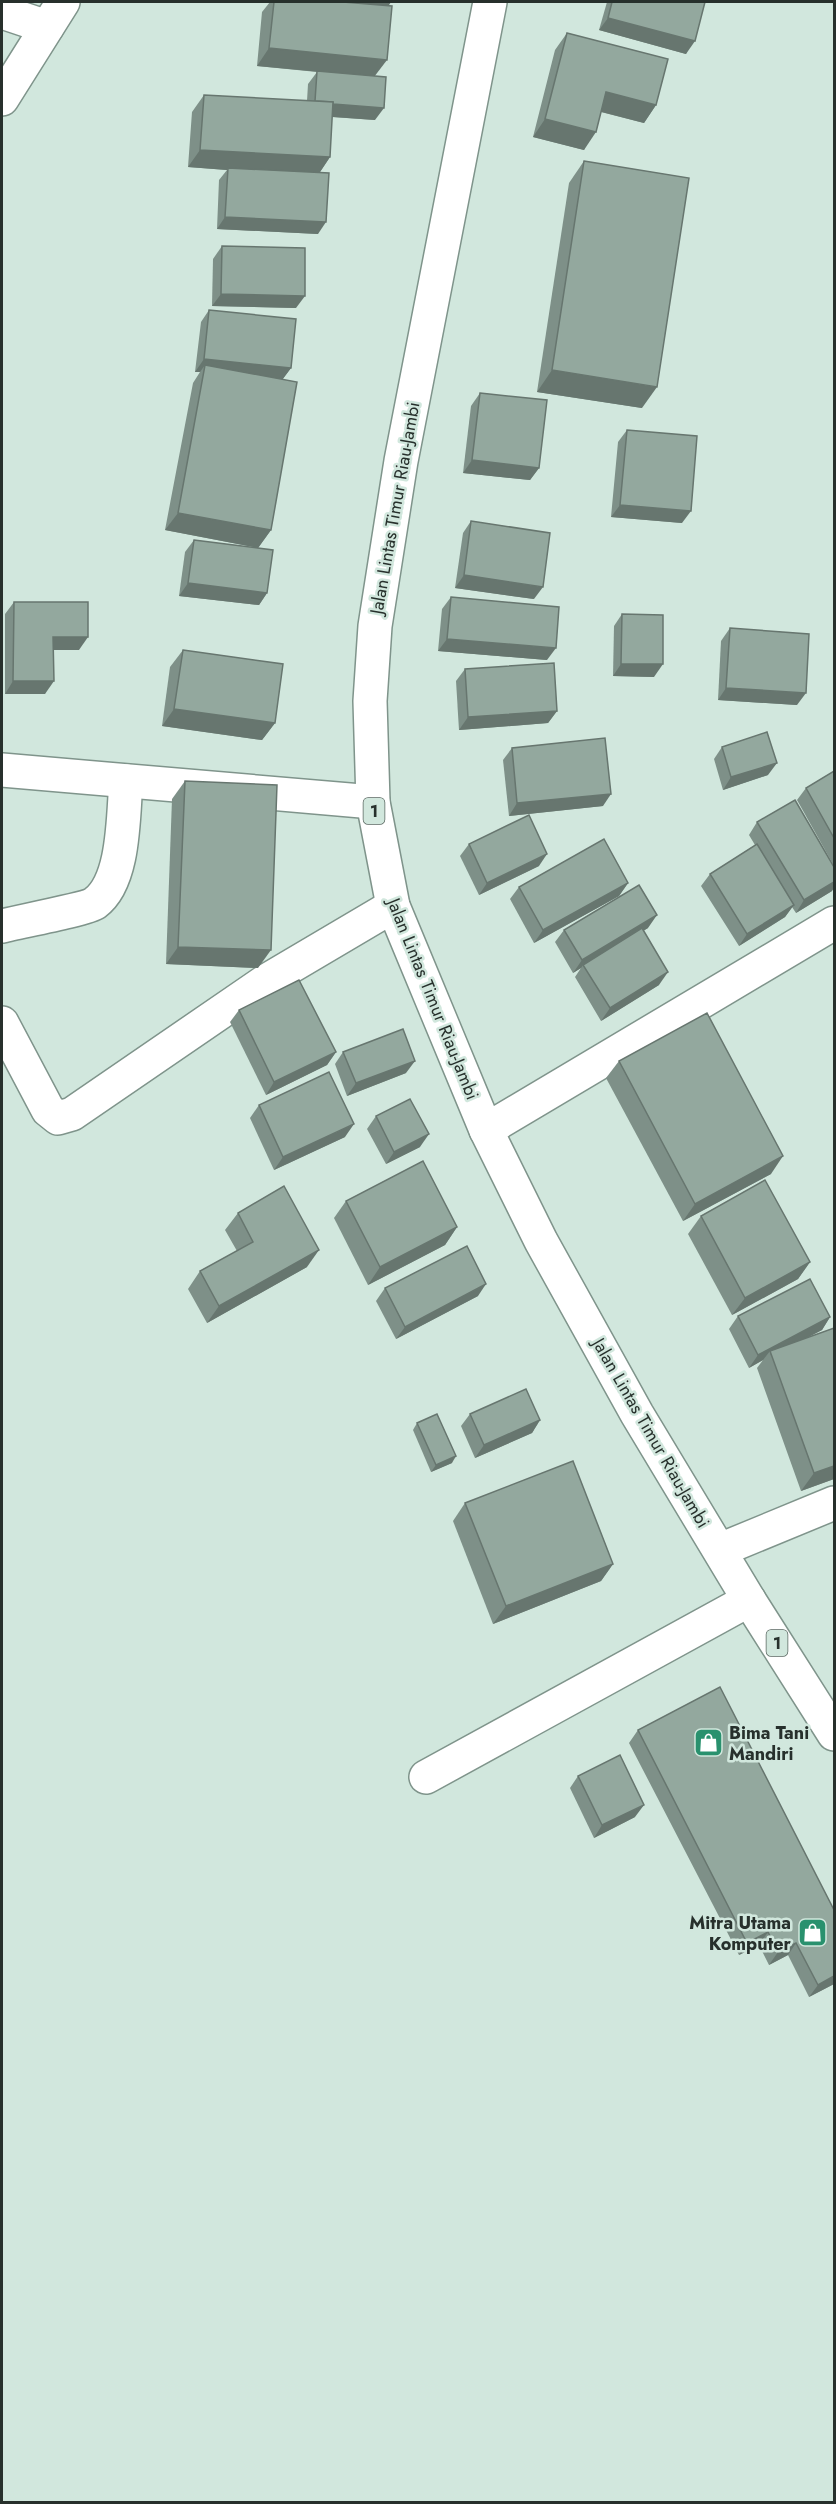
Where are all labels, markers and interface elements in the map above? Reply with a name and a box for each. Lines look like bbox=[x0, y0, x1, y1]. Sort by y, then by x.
street label: Jalan Lintas Timur Riau-Jambi bbox=[363, 400, 426, 618]
road number: 1 bbox=[364, 798, 385, 824]
street label: Jalan Lintas Timur Riau-Jambi bbox=[380, 893, 485, 1104]
street label: Jalan Lintas Timur Riau-Jambi bbox=[585, 1332, 716, 1533]
road number: 1 bbox=[766, 1630, 788, 1656]
place label: Bima Tani Mandiri bbox=[729, 1720, 809, 1767]
shop icon: Bima Tani Mandiri bbox=[692, 1727, 724, 1759]
place label: Mitra Utama Komputer bbox=[689, 1910, 792, 1957]
shop icon: Mitra Utama Komputer bbox=[796, 1917, 828, 1949]

